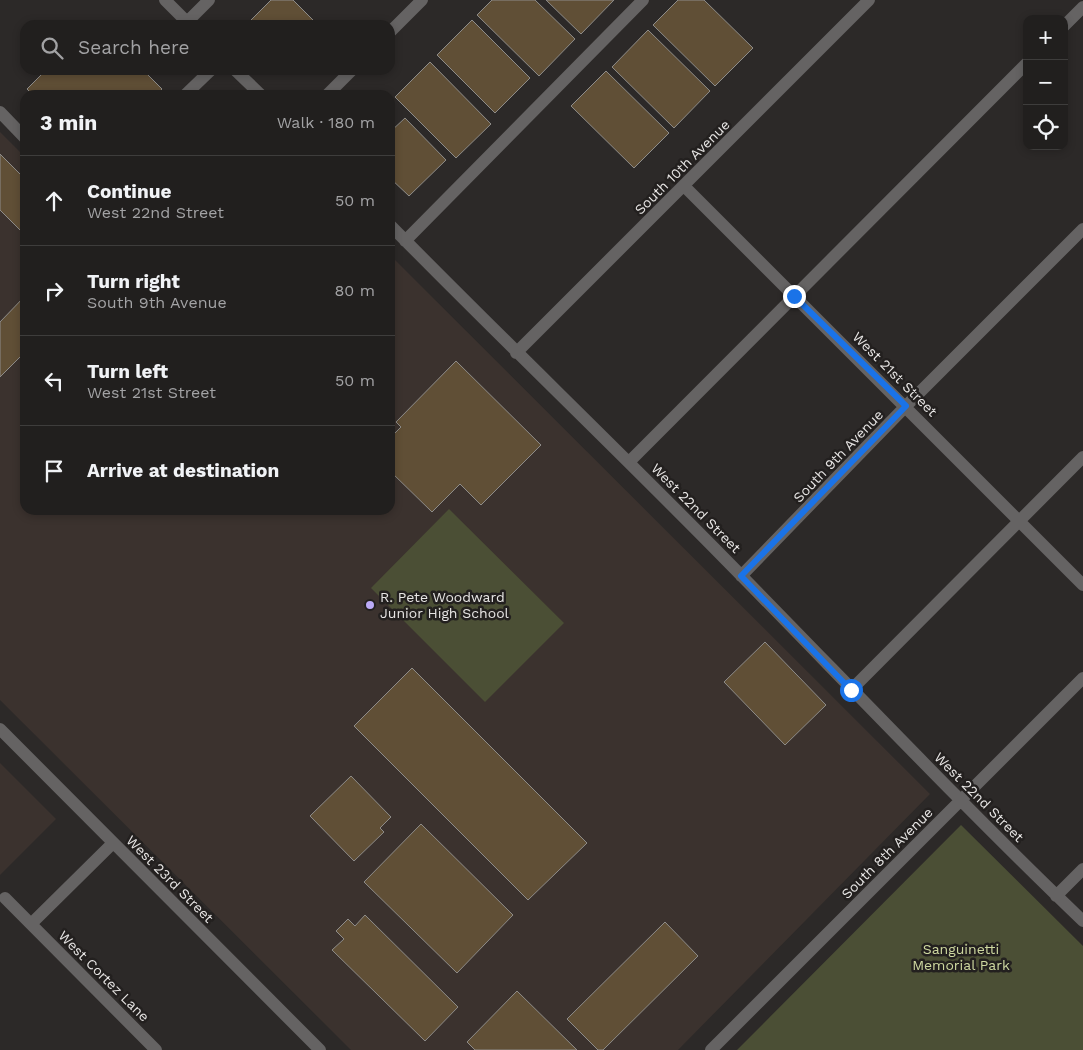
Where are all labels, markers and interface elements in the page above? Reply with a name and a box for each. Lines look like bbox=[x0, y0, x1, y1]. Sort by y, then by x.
map controls bbox=[1023, 15, 1068, 150]
button: + bbox=[1023, 15, 1068, 60]
search box bbox=[20, 20, 395, 75]
icon: search bbox=[38, 34, 66, 62]
text: Search here bbox=[78, 36, 189, 59]
button: − bbox=[1023, 60, 1068, 105]
button: locate bbox=[1023, 105, 1068, 150]
text: 3 min bbox=[40, 110, 97, 135]
text: Walk · 180 m bbox=[277, 113, 375, 132]
street label: South 10th Avenue bbox=[631, 116, 733, 218]
text: Continue bbox=[87, 180, 171, 203]
icon: ahead bbox=[40, 187, 68, 215]
text: 50 m bbox=[335, 191, 375, 210]
text: West 22nd Street bbox=[87, 203, 224, 222]
text: Turn right bbox=[87, 270, 180, 293]
icon: right bbox=[40, 277, 68, 305]
text: 80 m bbox=[334, 281, 375, 300]
route end bbox=[783, 285, 806, 308]
text: South 9th Avenue bbox=[87, 293, 227, 312]
street label: West 21st Street bbox=[849, 328, 941, 420]
text: Turn left bbox=[87, 360, 168, 383]
icon: left bbox=[40, 367, 68, 395]
text: 50 m bbox=[335, 371, 375, 390]
text: West 21st Street bbox=[87, 383, 216, 402]
street label: South 9th Avenue bbox=[790, 406, 886, 506]
icon: arrive bbox=[40, 457, 68, 485]
text: Arrive at destination bbox=[87, 459, 279, 482]
street label: West 22nd Street bbox=[648, 460, 744, 556]
place label: R. Pete Woodward Junior High School bbox=[380, 589, 510, 621]
marker: R. Pete Woodward Junior High School bbox=[364, 599, 376, 611]
route start bbox=[840, 679, 863, 702]
street label: West 22nd Street bbox=[931, 749, 1027, 845]
street label: South 8th Avenue bbox=[838, 804, 936, 902]
street label: West 23rd Street bbox=[123, 832, 217, 926]
street label: West Cortez Lane bbox=[55, 927, 153, 1025]
park label: Sanguinetti Memorial Park bbox=[912, 941, 1010, 973]

